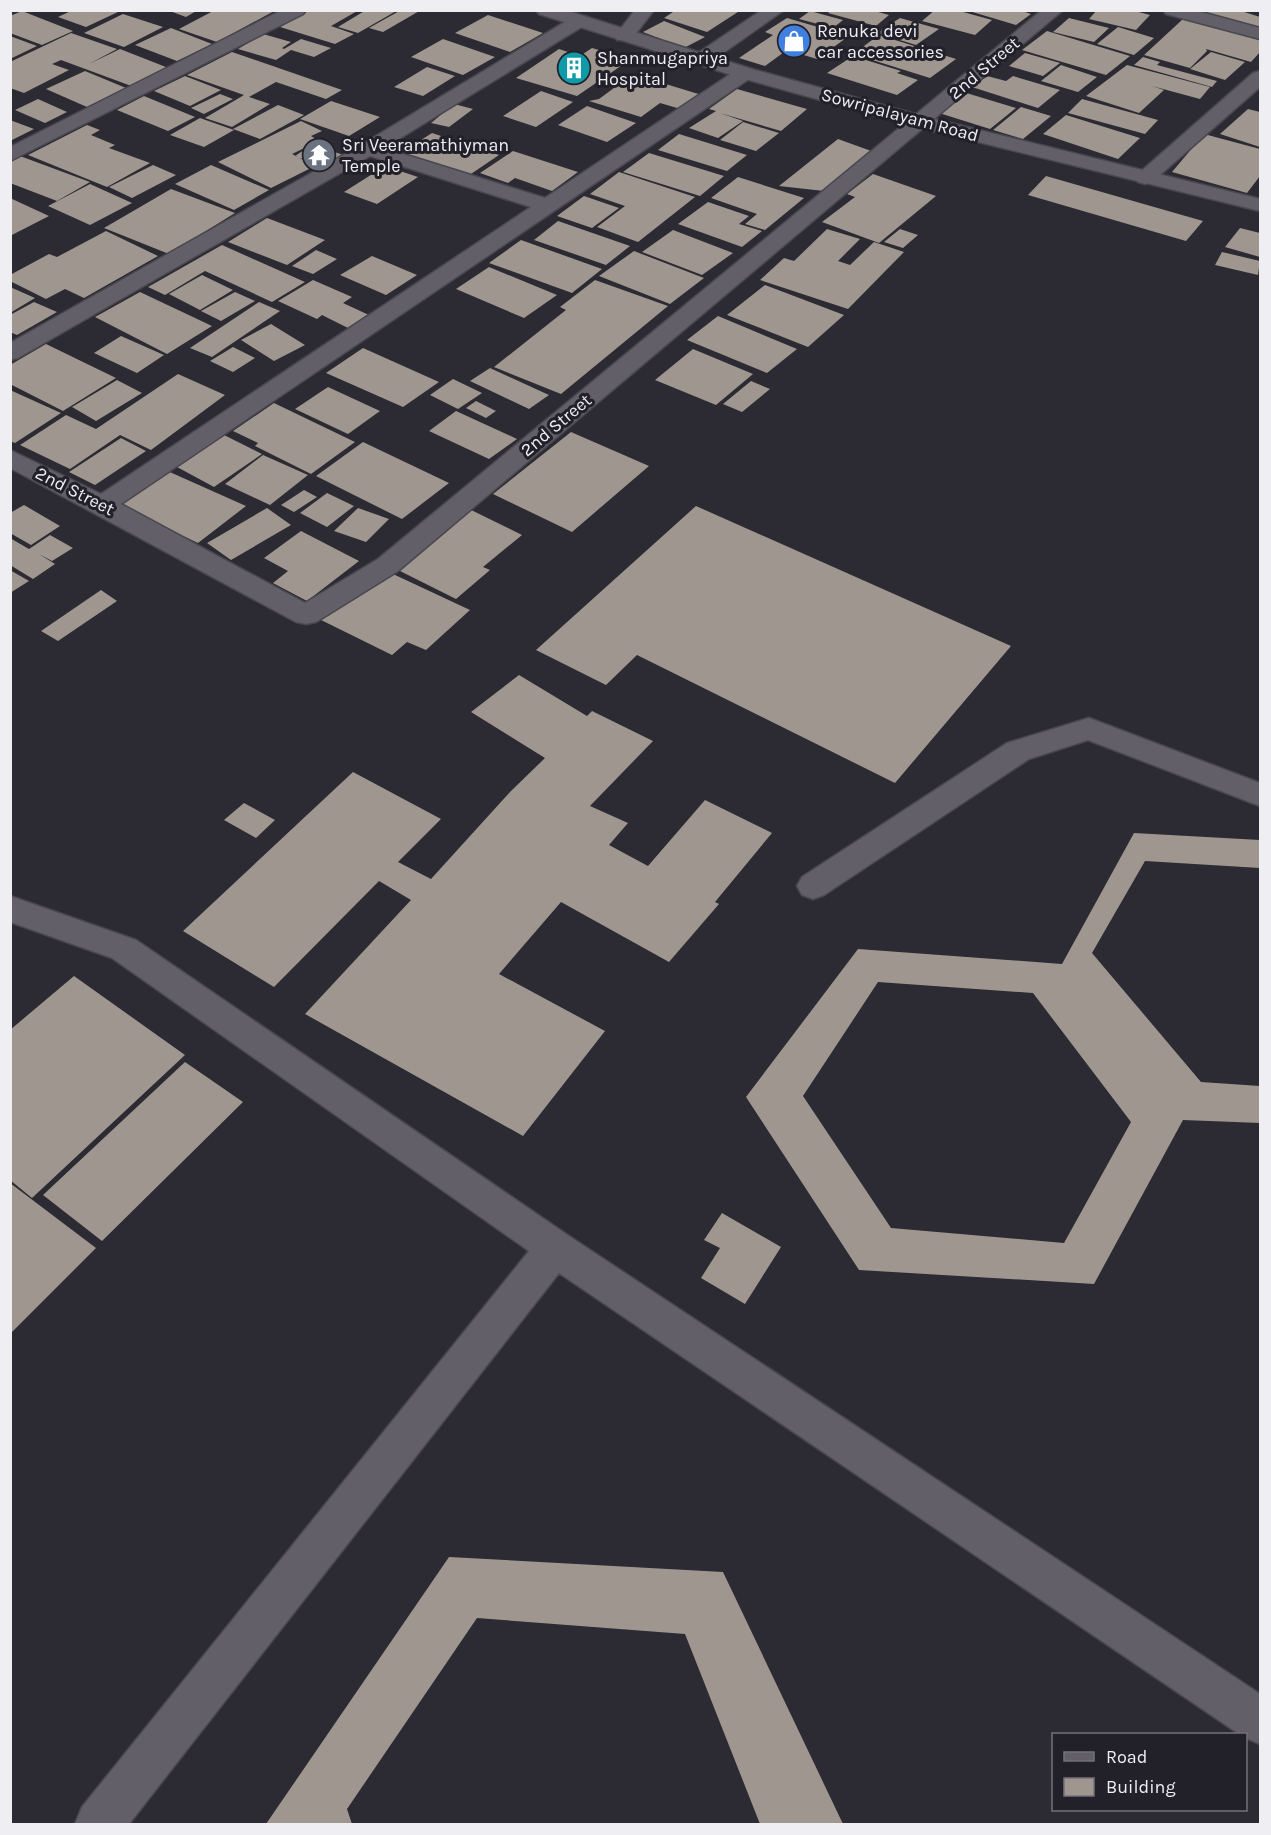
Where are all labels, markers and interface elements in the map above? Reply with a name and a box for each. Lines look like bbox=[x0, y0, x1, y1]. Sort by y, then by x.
place label: Renuka devi car accessories bbox=[817, 20, 944, 63]
shop icon: Renuka devi car accessories bbox=[776, 23, 812, 59]
street label: 2nd Street bbox=[944, 32, 1024, 104]
place label: Shanmugapriya Hospital bbox=[597, 47, 728, 90]
building icon: Shanmugapriya Hospital bbox=[556, 50, 592, 86]
street label: Sowripalayam Road bbox=[819, 83, 981, 147]
place label: Sri Veeramathiyman Temple bbox=[342, 134, 509, 177]
temple icon: Sri Veeramathiyman Temple bbox=[301, 137, 337, 173]
street label: 2nd Street bbox=[516, 389, 596, 461]
street label: 2nd Street bbox=[32, 462, 118, 520]
legend bbox=[1052, 1733, 1247, 1811]
text: Road bbox=[1106, 1746, 1147, 1768]
text: Building bbox=[1106, 1776, 1176, 1798]

